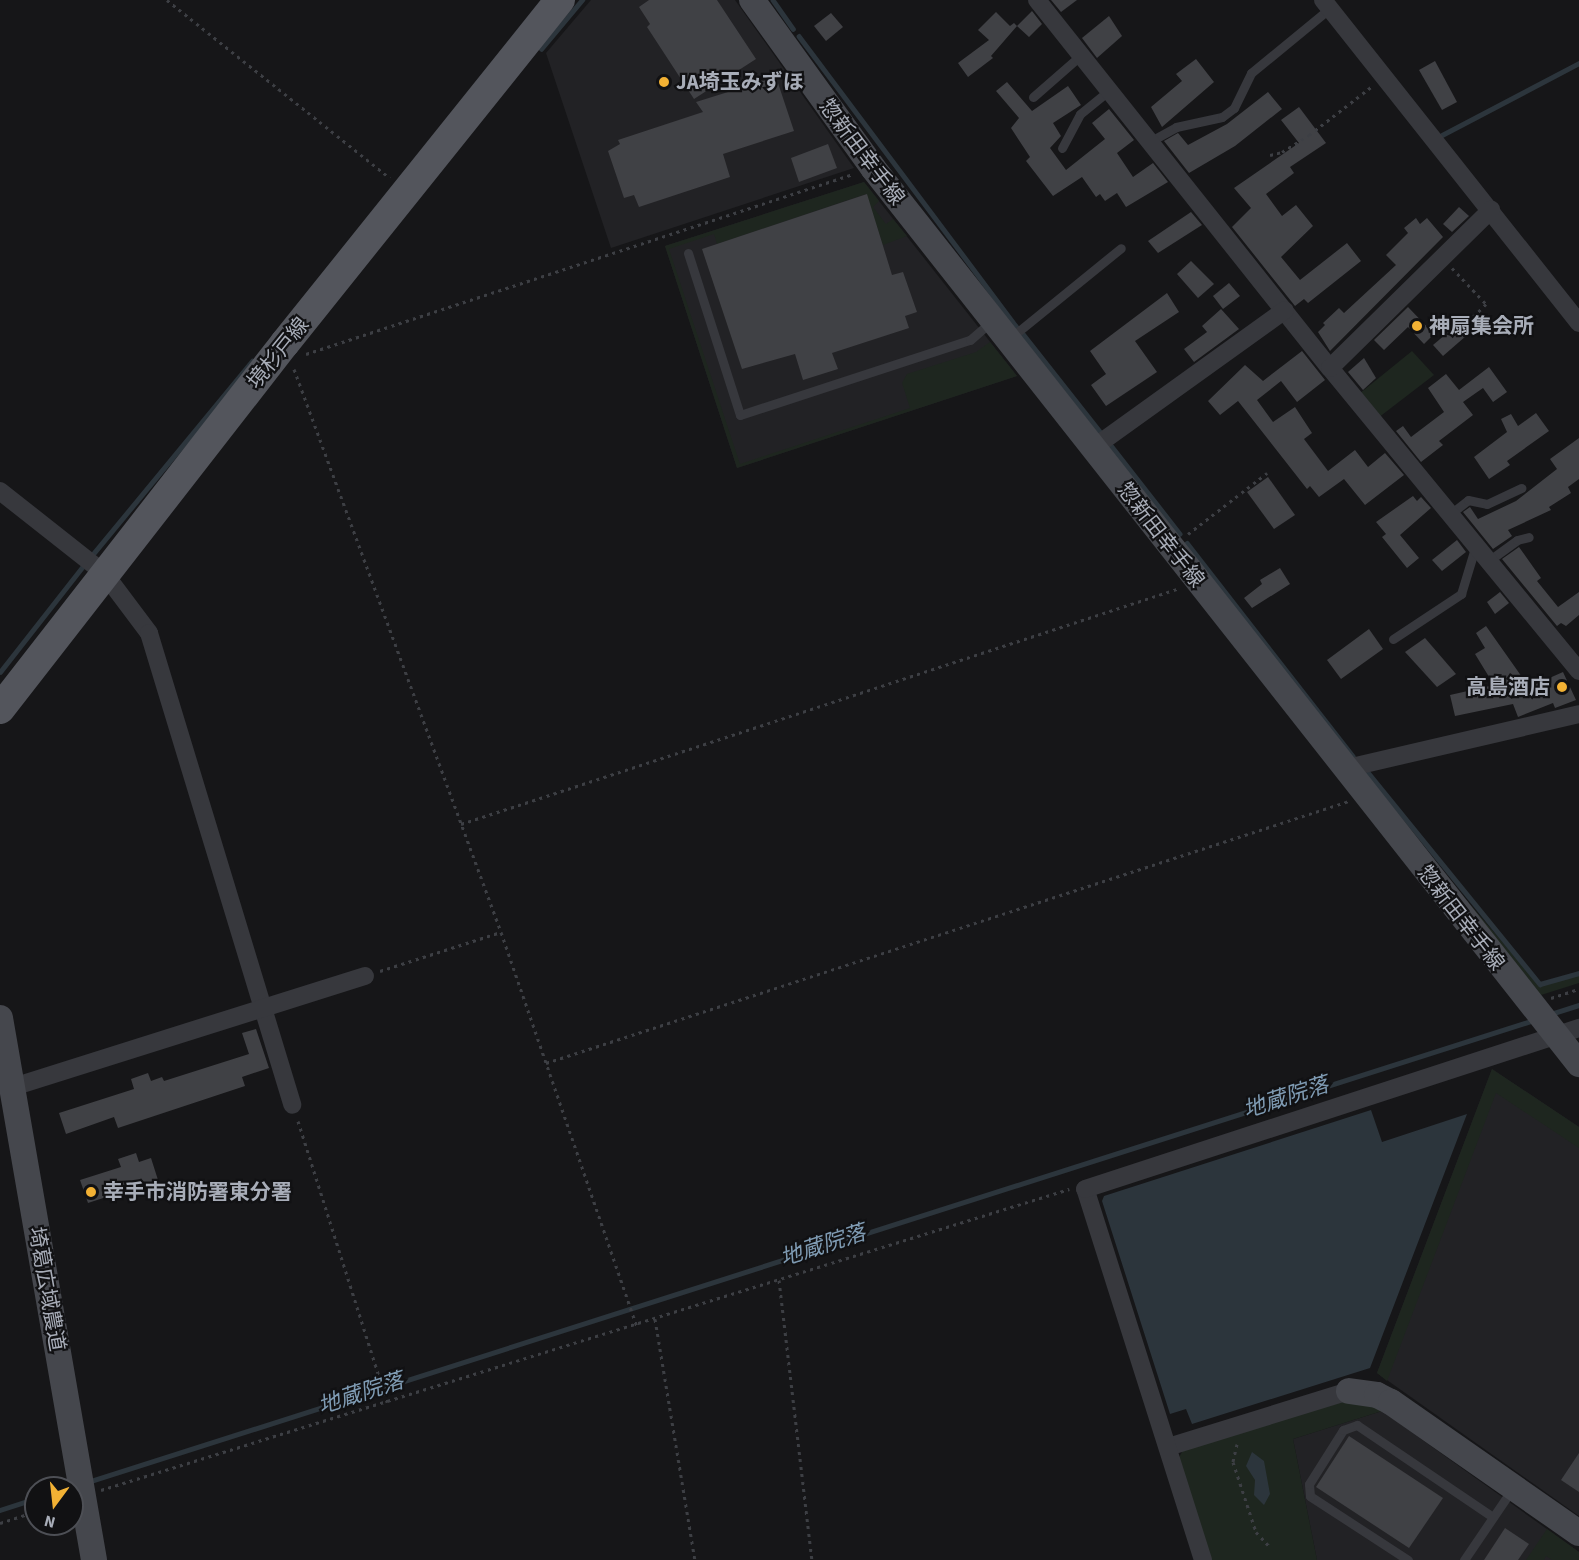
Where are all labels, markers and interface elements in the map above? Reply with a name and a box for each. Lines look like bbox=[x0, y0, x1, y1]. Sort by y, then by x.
place label: JA埼玉みずほ bbox=[676, 69, 804, 95]
marker: JA埼玉みずほ bbox=[657, 75, 671, 89]
street label: 惣新田幸手線 bbox=[814, 94, 910, 210]
street label: 境杉戸線 bbox=[242, 312, 314, 394]
place label: 神扇集会所 bbox=[1429, 313, 1534, 339]
marker: 神扇集会所 bbox=[1410, 319, 1424, 333]
street label: 惣新田幸手線 bbox=[1112, 478, 1210, 592]
place label: 高島酒店 bbox=[1466, 674, 1550, 700]
marker: 高島酒店 bbox=[1555, 680, 1569, 694]
street label: 惣新田幸手線 bbox=[1412, 861, 1510, 975]
water label: 地蔵院落 bbox=[1240, 1072, 1332, 1124]
place label: 幸手市消防署東分署 bbox=[103, 1179, 292, 1205]
marker: 幸手市消防署東分署 bbox=[84, 1185, 98, 1199]
water label: 地蔵院落 bbox=[777, 1220, 869, 1272]
street label: 埼葛広域農道 bbox=[24, 1225, 70, 1353]
water label: 地蔵院落 bbox=[315, 1368, 407, 1420]
north arrow bbox=[24, 1476, 84, 1536]
text: N bbox=[42, 1509, 58, 1533]

